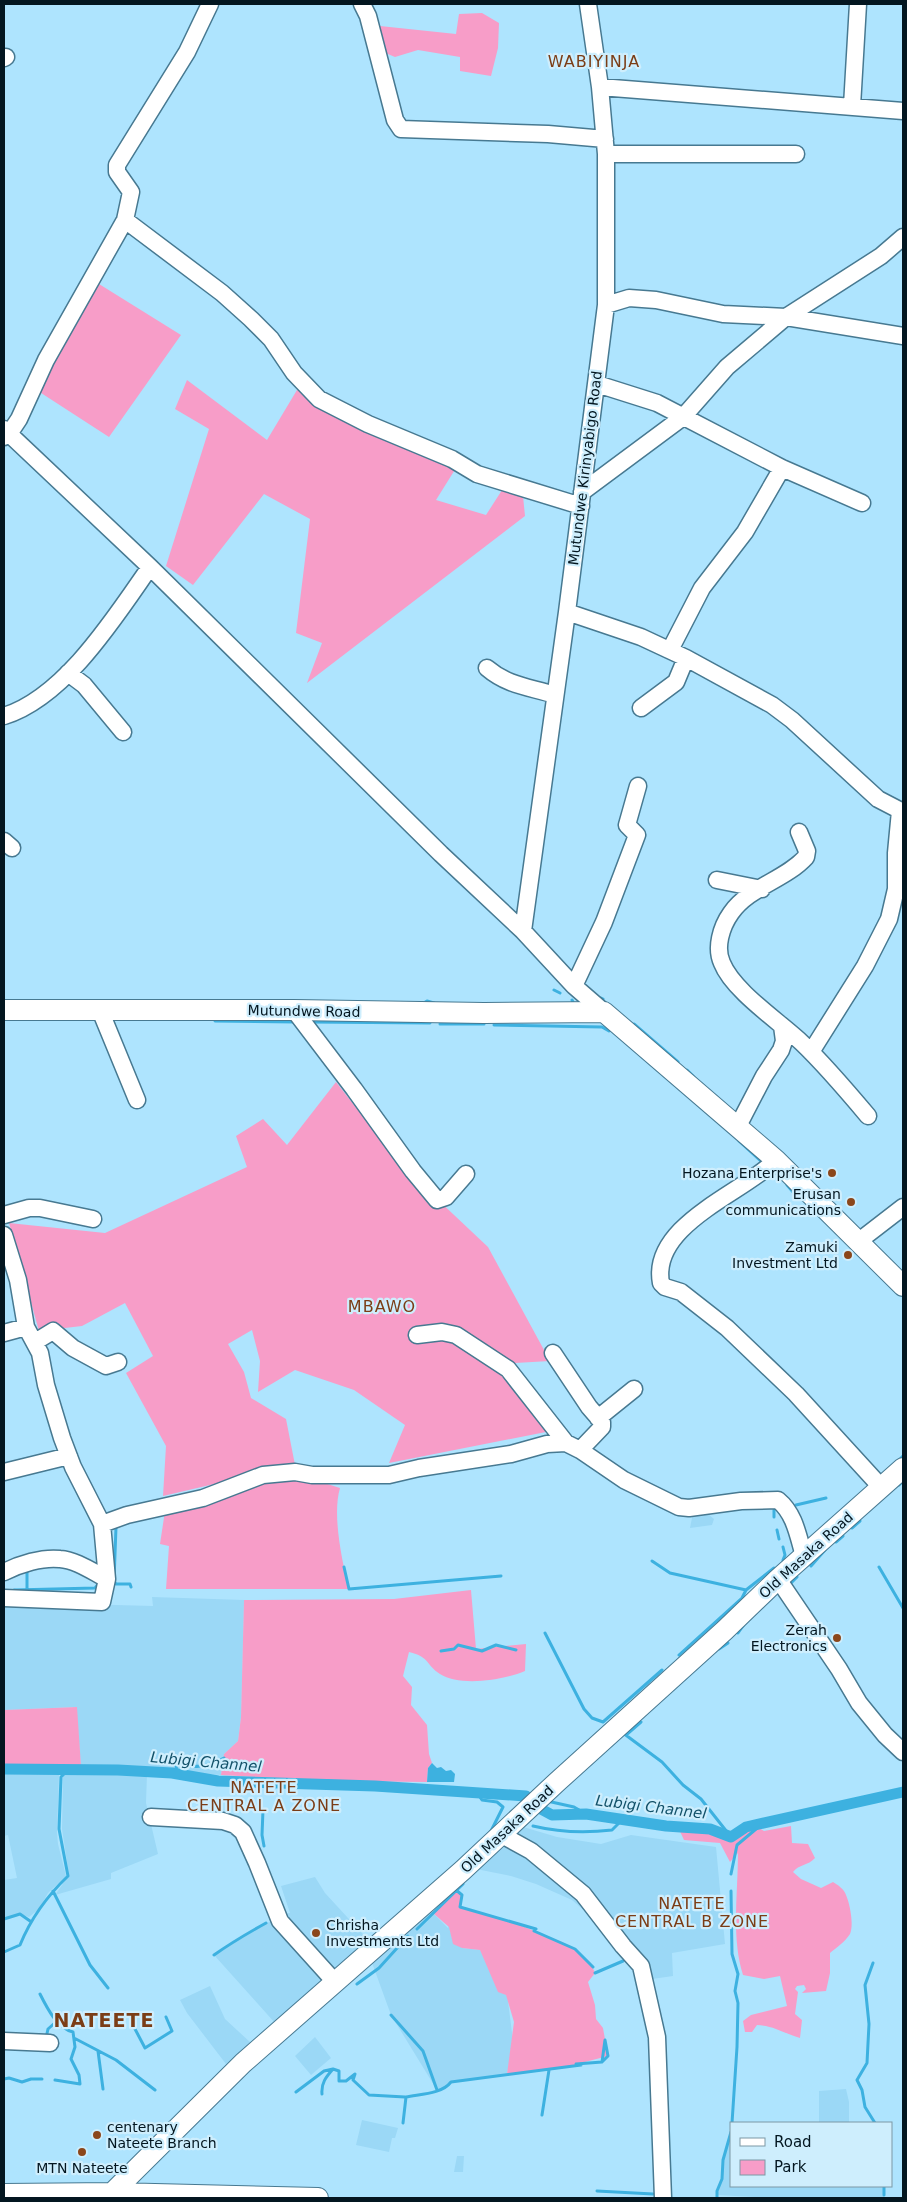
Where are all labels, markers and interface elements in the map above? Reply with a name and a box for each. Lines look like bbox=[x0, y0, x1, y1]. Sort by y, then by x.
district label: WABIYINJA bbox=[548, 52, 640, 71]
street label: Mutundwe Kirinyabigo Road bbox=[565, 370, 605, 566]
street label: Mutundwe Road bbox=[248, 1002, 360, 1020]
place label: Hozana Enterprise's bbox=[682, 1165, 822, 1181]
marker: Hozana Enterprise's bbox=[826, 1167, 838, 1179]
place label: Erusan communications bbox=[725, 1186, 841, 1218]
marker: Erusan communications bbox=[845, 1196, 857, 1208]
place label: Zamuki Investment Ltd bbox=[732, 1239, 838, 1271]
marker: Zamuki Investment Ltd bbox=[842, 1249, 854, 1261]
district label: MBAWO bbox=[348, 1297, 416, 1316]
street label: Old Masaka Road bbox=[756, 1509, 856, 1601]
place label: Zerah Electronics bbox=[751, 1622, 827, 1654]
marker: Zerah Electronics bbox=[831, 1632, 843, 1644]
water label: Lubigi Channel bbox=[150, 1748, 263, 1776]
district label: NATETE CENTRAL A ZONE bbox=[187, 1778, 341, 1815]
street label: Old Masaka Road bbox=[457, 1782, 557, 1876]
water label: Lubigi Channel bbox=[595, 1791, 708, 1823]
district label: NATETE CENTRAL B ZONE bbox=[615, 1894, 769, 1931]
place label: Chrisha Investments Ltd bbox=[326, 1917, 439, 1949]
marker: Chrisha Investments Ltd bbox=[310, 1927, 322, 1939]
district label: NATEETE bbox=[54, 2009, 155, 2031]
place label: centenary Nateete Branch bbox=[107, 2119, 217, 2151]
legend bbox=[730, 2122, 892, 2187]
marker: centenary Nateete Branch bbox=[91, 2129, 103, 2141]
text: Road bbox=[774, 2133, 812, 2151]
marker: MTN Nateete bbox=[76, 2146, 88, 2158]
text: Park bbox=[774, 2158, 807, 2176]
place label: MTN Nateete bbox=[36, 2160, 128, 2176]

